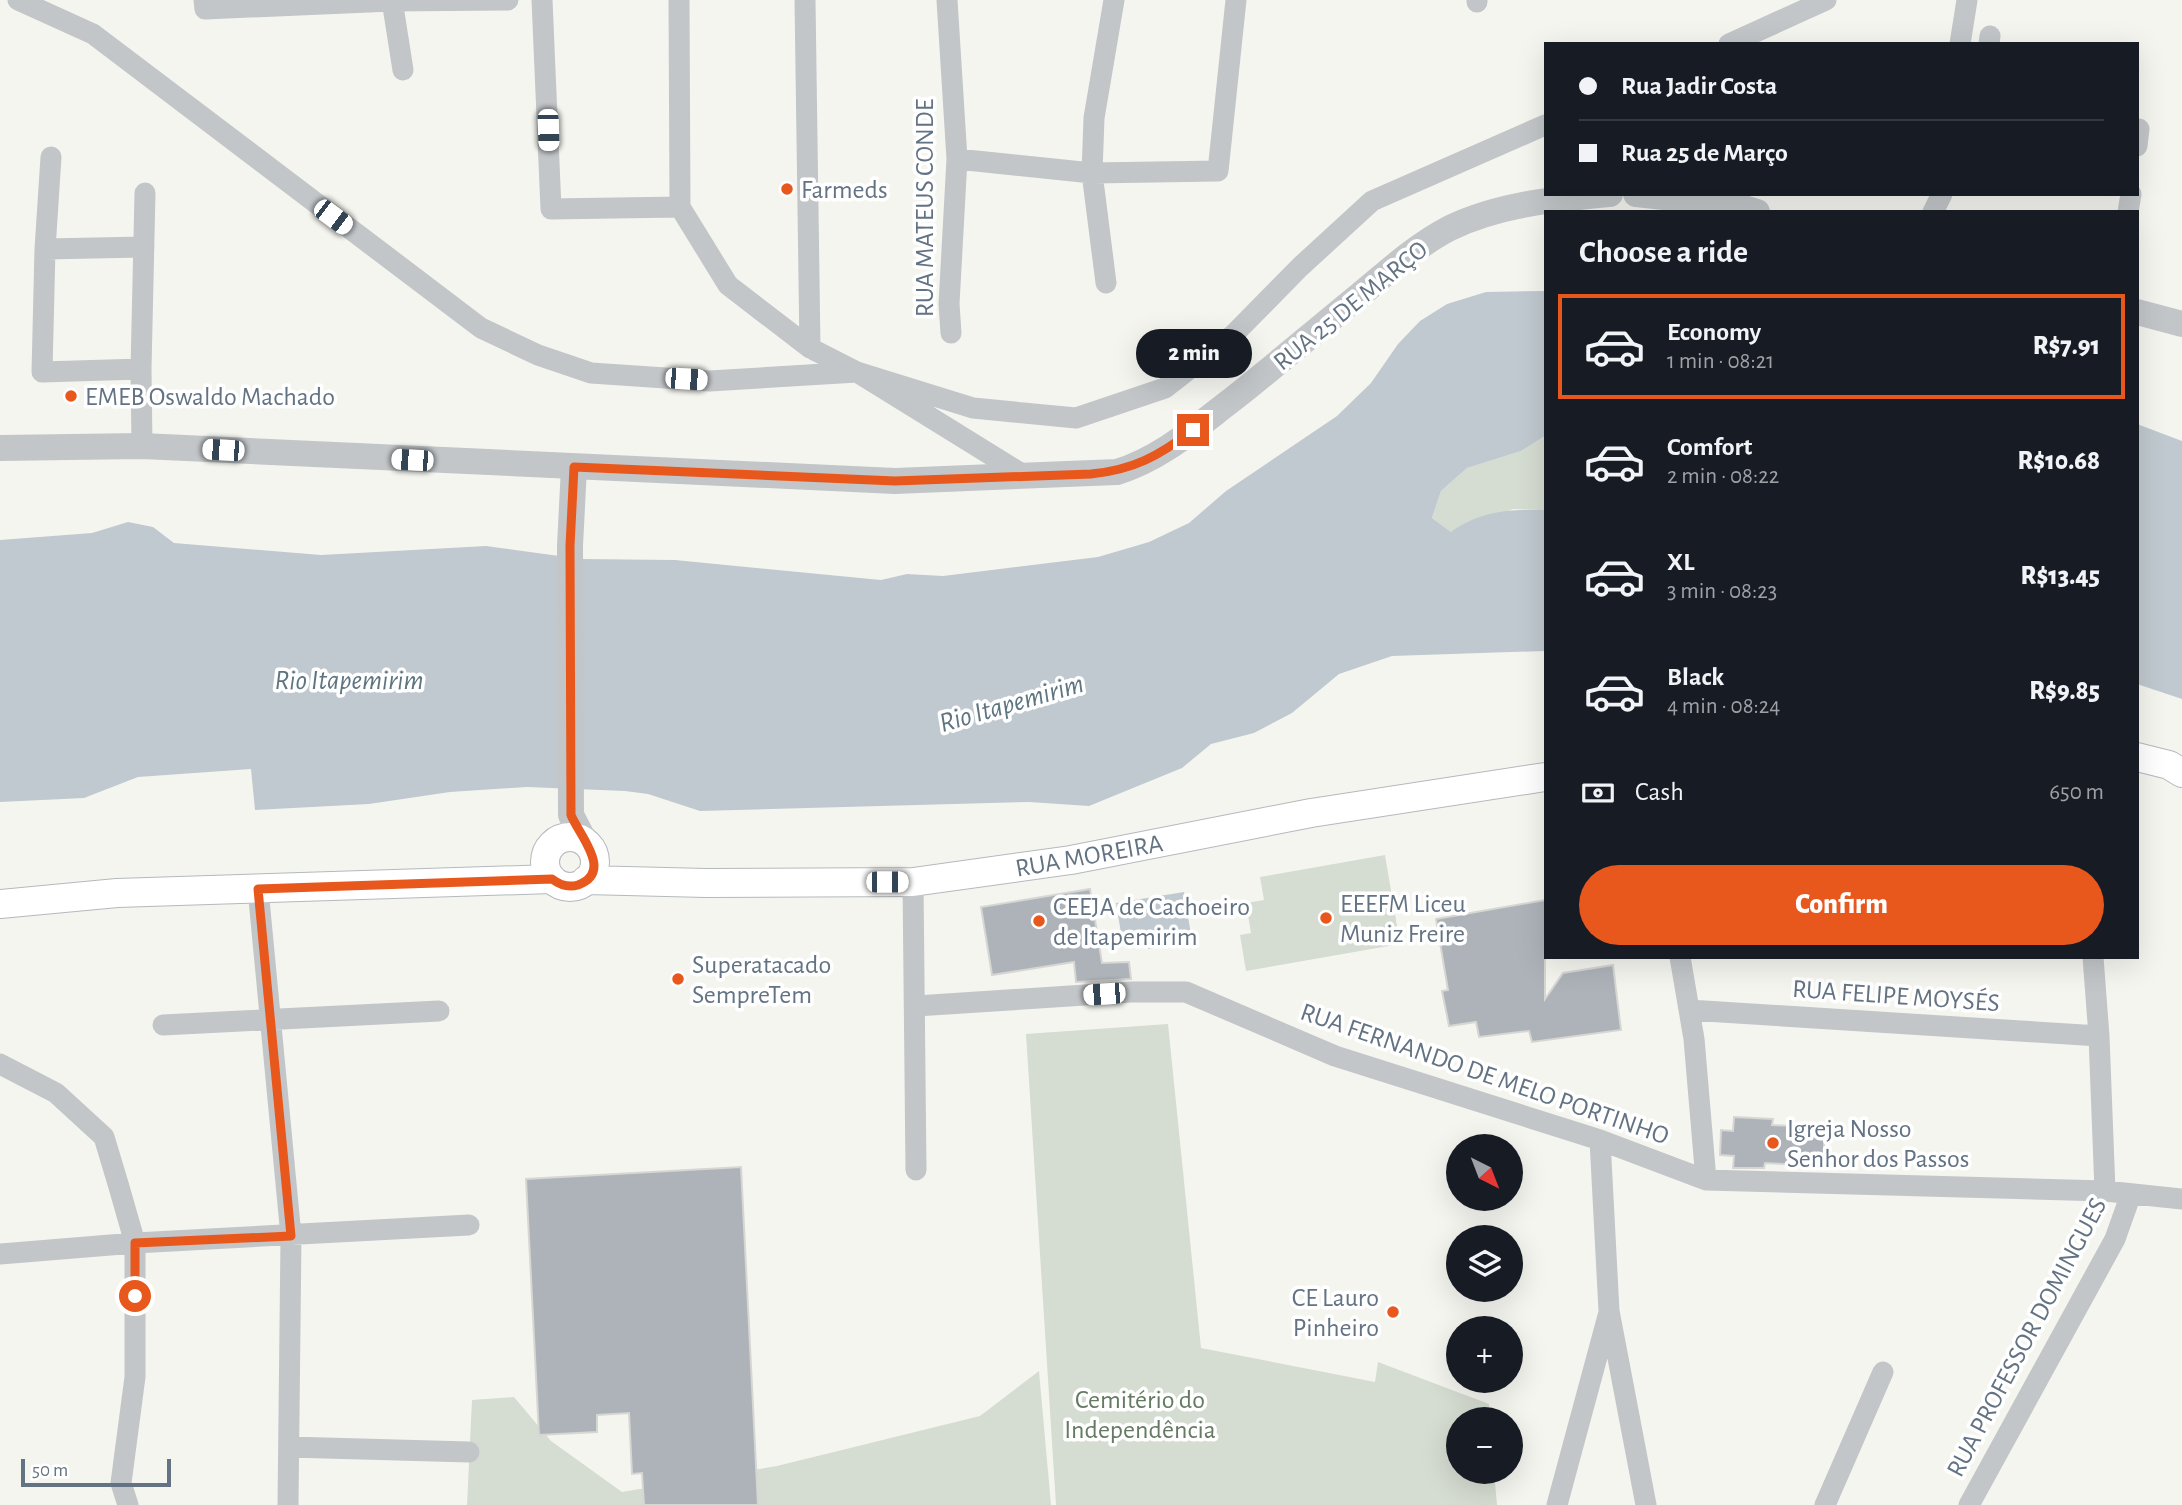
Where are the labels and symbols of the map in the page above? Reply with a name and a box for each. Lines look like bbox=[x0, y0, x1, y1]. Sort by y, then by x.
street label: RUA MATEUS CONDE bbox=[912, 99, 938, 317]
car bbox=[537, 109, 560, 151]
place label: Farmeds bbox=[801, 177, 888, 203]
marker: Farmeds bbox=[779, 181, 795, 197]
car bbox=[310, 196, 357, 238]
street label: RUA 25 DE MARÇO bbox=[1269, 236, 1432, 375]
callout: 2 min bbox=[1135, 328, 1251, 378]
car bbox=[665, 367, 708, 391]
place label: EMEB Oswaldo Machado bbox=[85, 384, 335, 410]
marker: EMEB Oswaldo Machado bbox=[63, 388, 79, 404]
route end bbox=[1177, 414, 1209, 446]
car bbox=[202, 438, 245, 462]
car bbox=[391, 448, 434, 472]
water label: Rio Itapemirim bbox=[275, 667, 424, 695]
water label: Rio Itapemirim bbox=[936, 670, 1087, 738]
street label: RUA MOREIRA bbox=[1013, 830, 1165, 882]
car bbox=[867, 872, 909, 893]
place label: EEEFM Liceu Muniz Freire bbox=[1340, 891, 1466, 947]
place label: CEEJA de Cachoeiro de Itapemirim bbox=[1053, 894, 1250, 950]
marker: EEEFM Liceu Muniz Freire bbox=[1318, 910, 1334, 926]
marker: CEEJA de Cachoeiro de Itapemirim bbox=[1031, 913, 1047, 929]
place label: Superatacado SempreTem bbox=[692, 952, 831, 1008]
marker: Superatacado SempreTem bbox=[670, 971, 686, 987]
street label: RUA FELIPE MOYSÉS bbox=[1791, 974, 2001, 1016]
car bbox=[1083, 982, 1126, 1006]
street label: RUA FERNANDO DE MELO PORTINHO bbox=[1297, 999, 1672, 1149]
place label: Igreja Nosso Senhor dos Passos bbox=[1787, 1116, 1970, 1172]
north arrow bbox=[1446, 1134, 1522, 1211]
marker: Igreja Nosso Senhor dos Passos bbox=[1765, 1135, 1781, 1151]
street label: RUA PROFESSOR DOMINGUES bbox=[1942, 1194, 2112, 1481]
route start bbox=[119, 1280, 151, 1312]
place label: CE Lauro Pinheiro bbox=[1292, 1285, 1379, 1341]
marker: CE Lauro Pinheiro bbox=[1385, 1304, 1401, 1320]
park label: Cemitério do Independência bbox=[1064, 1387, 1216, 1443]
scale bar bbox=[21, 1456, 172, 1488]

